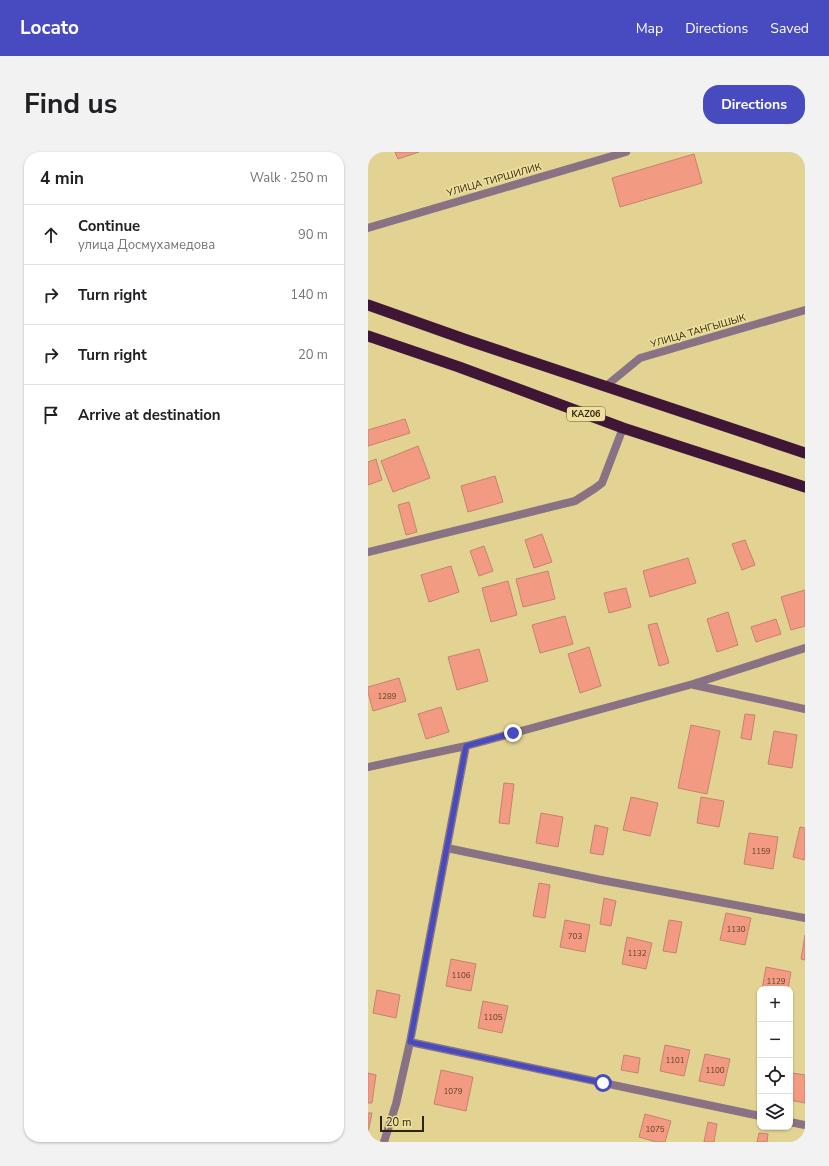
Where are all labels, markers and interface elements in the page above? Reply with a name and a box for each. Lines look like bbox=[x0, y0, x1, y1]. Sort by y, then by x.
text: Locato bbox=[20, 15, 79, 41]
text: Map bbox=[636, 19, 663, 38]
text: Directions bbox=[685, 19, 748, 38]
text: Saved bbox=[770, 19, 809, 38]
text: Find us bbox=[24, 85, 118, 123]
button: Directions bbox=[703, 85, 805, 124]
street label: УЛИЦА ТИРШИЛИК bbox=[444, 160, 544, 200]
text: 4 min bbox=[40, 167, 84, 190]
text: Walk · 250 m bbox=[250, 169, 328, 187]
text: Continue bbox=[78, 216, 140, 236]
icon: ahead bbox=[40, 224, 62, 246]
text: 90 m bbox=[298, 226, 328, 244]
text: улица Досмухамедова bbox=[78, 236, 215, 254]
icon: right bbox=[40, 284, 62, 306]
text: Turn right bbox=[78, 285, 147, 305]
text: 140 m bbox=[290, 286, 328, 304]
street label: УЛИЦА ТАНГЫШЫК bbox=[648, 311, 748, 352]
icon: right bbox=[40, 344, 62, 366]
text: Turn right bbox=[78, 345, 147, 365]
text: 20 m bbox=[298, 346, 328, 364]
icon: arrive bbox=[40, 404, 62, 426]
text: Arrive at destination bbox=[78, 405, 221, 425]
road number: KАZ06 bbox=[567, 407, 605, 421]
house number: 1289 bbox=[377, 691, 397, 702]
route end bbox=[504, 724, 522, 742]
house number: 1159 bbox=[751, 846, 771, 857]
house number: 1130 bbox=[726, 924, 746, 935]
house number: 703 bbox=[568, 931, 582, 942]
house number: 1132 bbox=[627, 948, 647, 959]
house number: 1106 bbox=[451, 970, 471, 981]
house number: 1129 bbox=[766, 976, 786, 987]
map controls bbox=[757, 986, 793, 1130]
button: + bbox=[757, 986, 793, 1022]
house number: 1105 bbox=[483, 1012, 503, 1023]
button: − bbox=[757, 1022, 793, 1058]
house number: 1101 bbox=[665, 1055, 685, 1066]
button: locate bbox=[757, 1058, 793, 1094]
house number: 1100 bbox=[705, 1065, 725, 1076]
route start bbox=[594, 1074, 612, 1092]
house number: 1079 bbox=[443, 1086, 463, 1097]
button: layers bbox=[757, 1094, 793, 1130]
scale bar bbox=[380, 1114, 424, 1133]
text: 20 m bbox=[386, 1115, 411, 1130]
house number: 1075 bbox=[645, 1124, 665, 1135]

